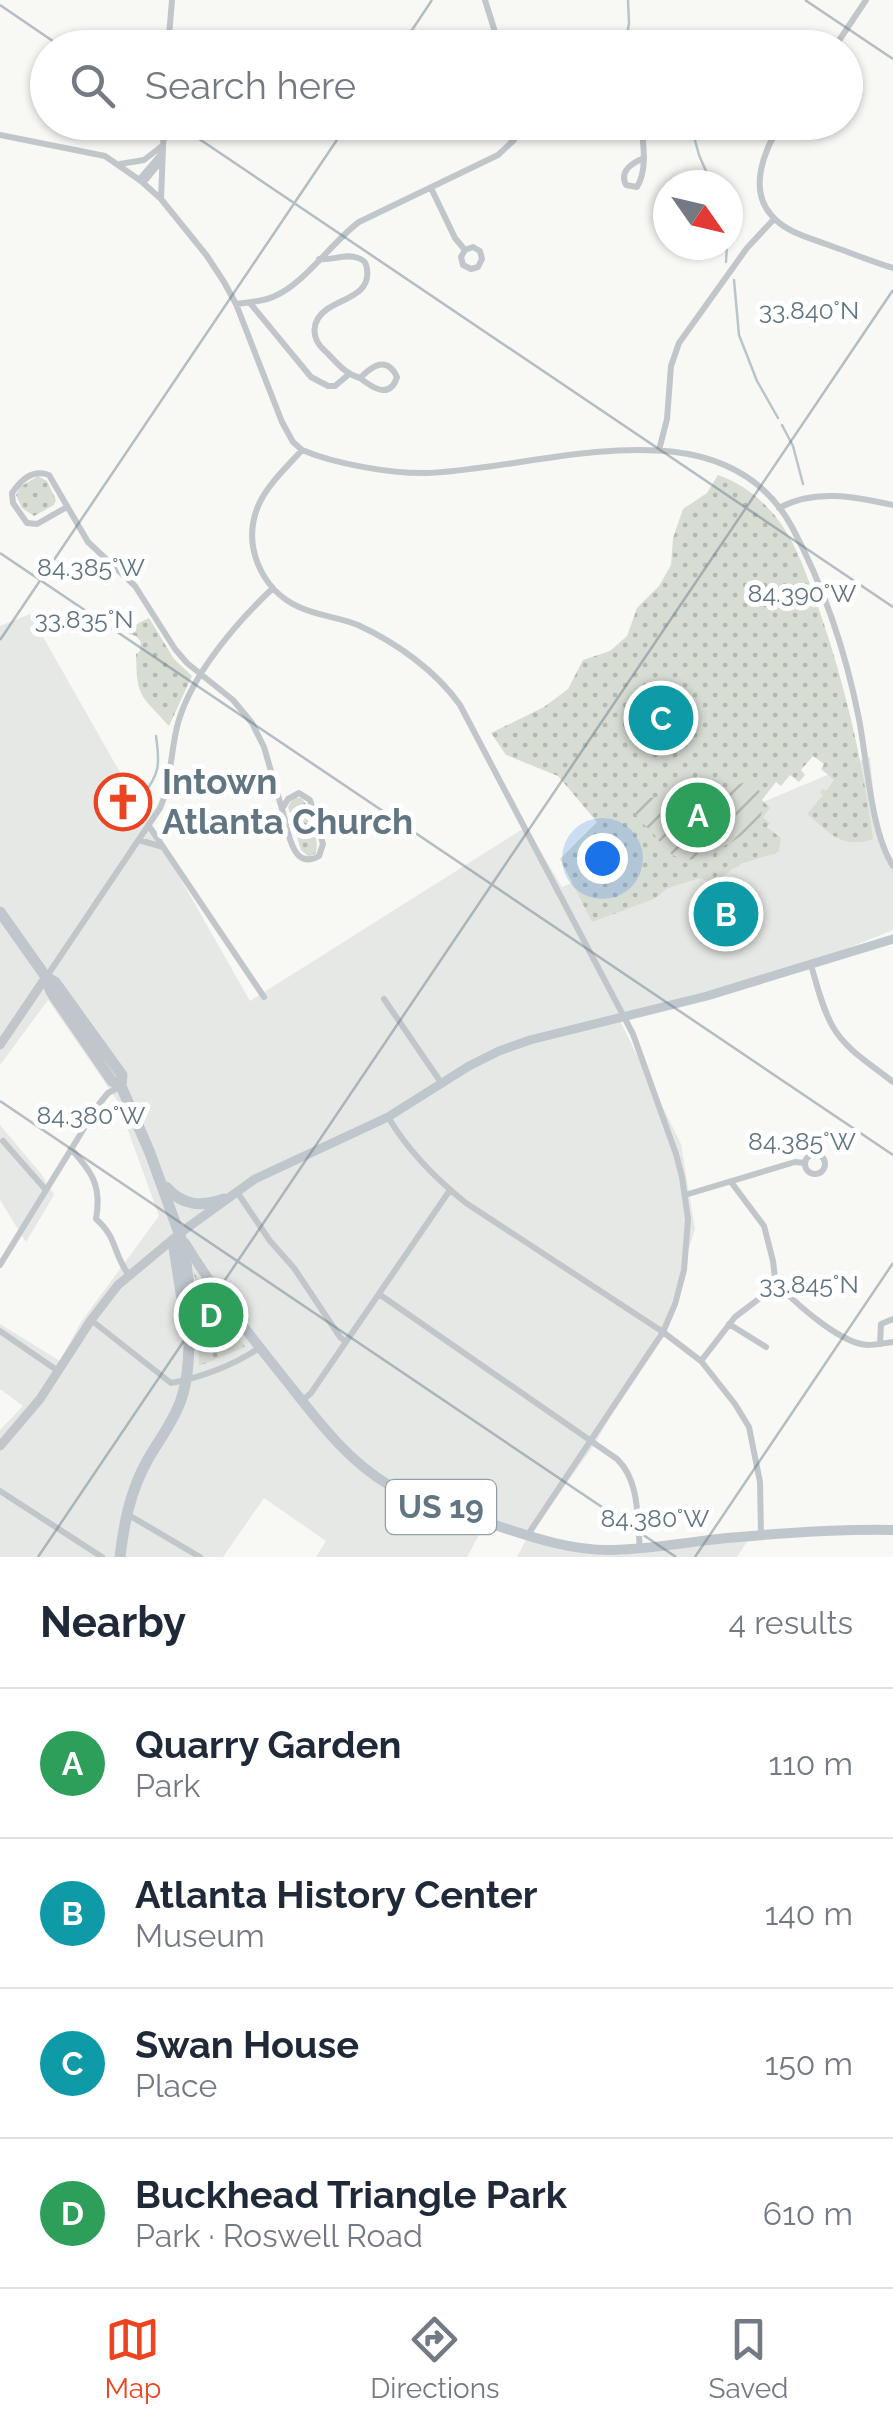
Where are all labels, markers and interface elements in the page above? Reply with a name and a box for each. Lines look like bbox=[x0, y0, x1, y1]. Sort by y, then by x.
search box bbox=[30, 30, 863, 140]
icon: search bbox=[65, 58, 120, 113]
text: Search here bbox=[145, 63, 356, 108]
north arrow bbox=[653, 170, 743, 260]
text: 33.840°N bbox=[759, 295, 859, 325]
text: 84.385°W bbox=[37, 552, 145, 582]
text: 84.390°W bbox=[748, 578, 856, 608]
text: 33.835°N bbox=[34, 604, 134, 634]
pin: C bbox=[628, 680, 694, 756]
place label: Intown Atlanta Church bbox=[162, 761, 413, 842]
church icon: Intown Atlanta Church bbox=[93, 772, 153, 832]
pin: A bbox=[666, 778, 730, 852]
your location bbox=[577, 833, 628, 884]
pin: B bbox=[694, 876, 758, 952]
text: 84.380°W bbox=[37, 1100, 145, 1130]
text: 84.385°W bbox=[748, 1126, 856, 1156]
text: 33.845°N bbox=[759, 1269, 859, 1299]
pin: D bbox=[178, 1278, 244, 1352]
road number: US 19 bbox=[386, 1480, 496, 1534]
text: 84.380°W bbox=[601, 1503, 709, 1533]
text: Nearby bbox=[40, 1598, 186, 1647]
text: 4 results bbox=[729, 1604, 853, 1641]
text: Quarry Garden bbox=[135, 1722, 402, 1767]
text: A bbox=[62, 1745, 83, 1782]
text: 110 m bbox=[768, 1745, 853, 1782]
text: Park bbox=[135, 1767, 200, 1804]
text: Atlanta History Center bbox=[135, 1872, 538, 1917]
text: B bbox=[62, 1895, 83, 1932]
text: 140 m bbox=[765, 1895, 853, 1932]
text: Museum bbox=[135, 1917, 265, 1954]
text: Swan House bbox=[135, 2022, 359, 2067]
text: C bbox=[62, 2045, 83, 2082]
text: 150 m bbox=[765, 2045, 853, 2082]
text: Place bbox=[135, 2067, 217, 2104]
text: Buckhead Triangle Park bbox=[135, 2172, 567, 2217]
text: D bbox=[61, 2195, 84, 2232]
text: 610 m bbox=[763, 2195, 853, 2232]
text: Park · Roswell Road bbox=[135, 2217, 423, 2254]
tab: Map bbox=[104, 2312, 161, 2405]
tab: Directions bbox=[370, 2312, 500, 2405]
tab: Saved bbox=[708, 2312, 789, 2405]

